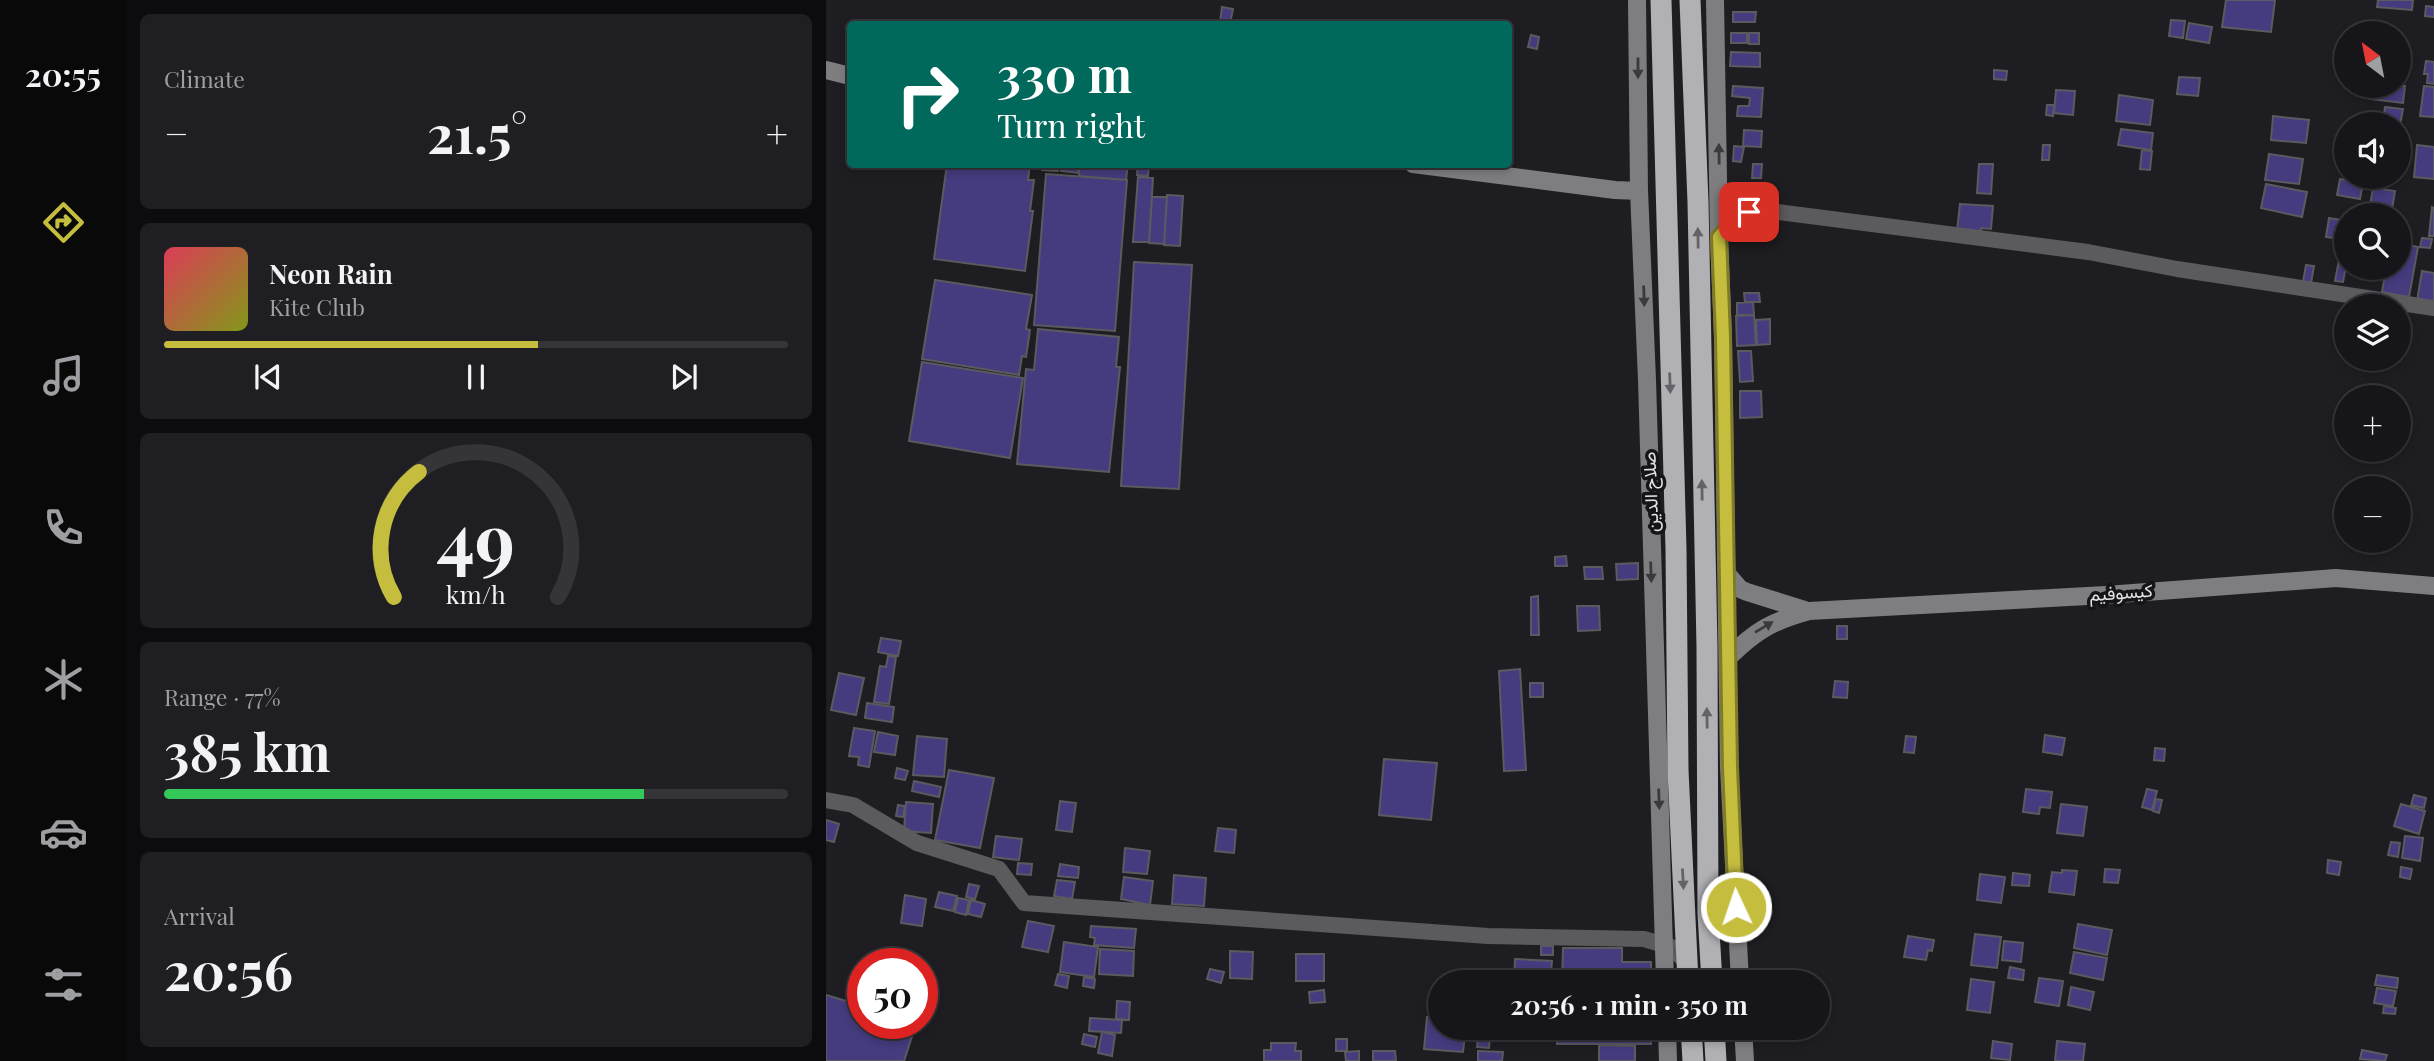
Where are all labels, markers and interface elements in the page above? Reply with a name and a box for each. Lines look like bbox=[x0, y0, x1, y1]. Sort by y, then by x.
north arrow bbox=[2334, 21, 2412, 98]
map controls bbox=[2334, 21, 2411, 553]
text: 330 m bbox=[997, 40, 1132, 105]
icon: right bbox=[882, 49, 973, 140]
text: 20:55 bbox=[25, 52, 101, 95]
one-way arrow bbox=[1632, 57, 1643, 79]
text: Climate bbox=[164, 63, 245, 94]
text: 21.5° bbox=[427, 98, 527, 167]
text: Turn right bbox=[997, 103, 1145, 146]
text: − bbox=[164, 107, 189, 158]
text: + bbox=[766, 107, 788, 158]
button: sound bbox=[2334, 112, 2411, 189]
one-way arrow bbox=[1713, 143, 1725, 165]
pin bbox=[1719, 182, 1779, 242]
icon: arrive bbox=[1730, 193, 1768, 231]
icon: directions bbox=[39, 198, 88, 247]
button: search bbox=[2334, 203, 2411, 280]
one-way arrow bbox=[1692, 227, 1704, 249]
text: Neon Rain bbox=[269, 256, 393, 291]
one-way arrow bbox=[1638, 285, 1650, 307]
text: Kite Club bbox=[269, 291, 365, 322]
button: layers bbox=[2334, 294, 2411, 371]
icon: music bbox=[39, 351, 88, 400]
icon: previous bbox=[249, 358, 287, 396]
icon: pause bbox=[457, 358, 495, 396]
icon: next bbox=[665, 358, 703, 396]
one-way arrow bbox=[1664, 372, 1676, 394]
button: + bbox=[2334, 385, 2411, 462]
street label: صلاح الدين bbox=[1637, 451, 1664, 533]
button: − bbox=[2334, 476, 2411, 553]
one-way arrow bbox=[1697, 479, 1708, 501]
text: 49 bbox=[437, 488, 515, 585]
icon: phone bbox=[39, 503, 88, 552]
one-way arrow bbox=[1646, 561, 1657, 583]
text: km/h bbox=[446, 576, 506, 609]
street label: كيسوفيم bbox=[2088, 578, 2154, 607]
one-way arrow bbox=[1755, 621, 1774, 633]
icon: climate bbox=[39, 655, 88, 704]
text: Range · 77% bbox=[164, 681, 281, 712]
one-way arrow bbox=[1702, 706, 1713, 728]
text: 385 km bbox=[164, 716, 331, 785]
one-way arrow bbox=[1653, 789, 1664, 811]
icon: car bbox=[39, 808, 88, 857]
one-way arrow bbox=[1677, 869, 1688, 891]
position arrow bbox=[1699, 870, 1773, 944]
text: Arrival bbox=[164, 900, 235, 931]
text: 20:56 bbox=[164, 935, 293, 1004]
speed limit sign: 50 bbox=[847, 948, 938, 1039]
icon: filters bbox=[39, 960, 88, 1009]
text: 20:56 · 1 min · 350 m bbox=[1510, 987, 1748, 1022]

